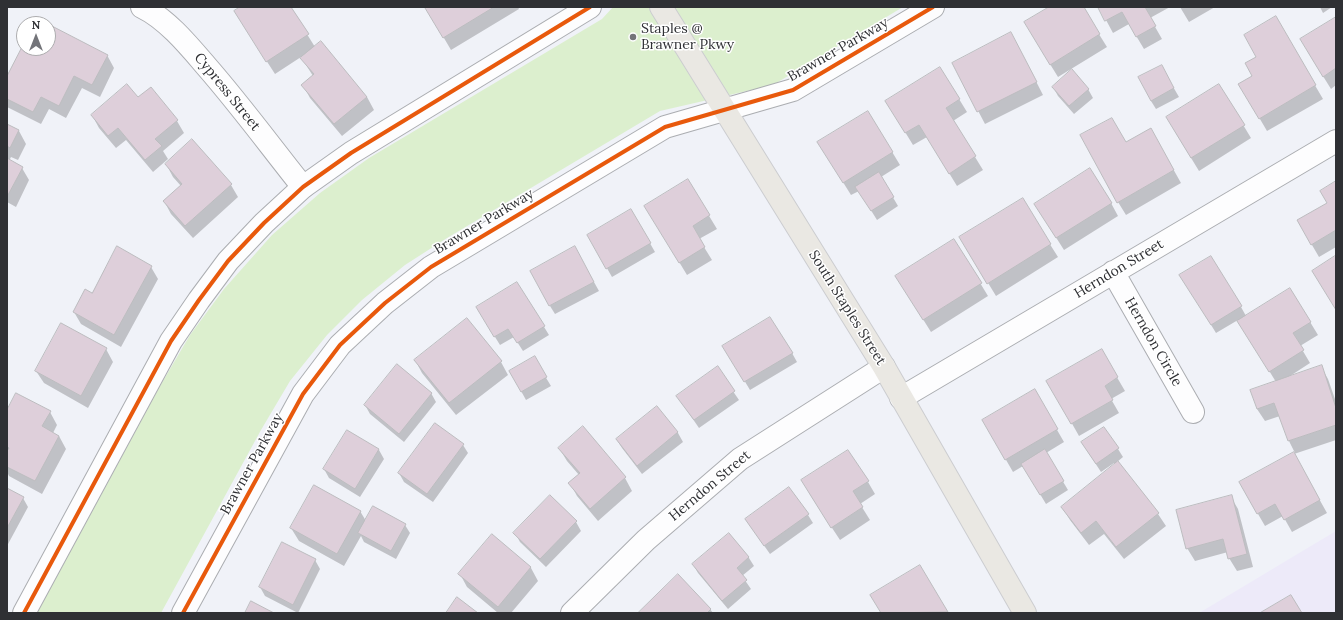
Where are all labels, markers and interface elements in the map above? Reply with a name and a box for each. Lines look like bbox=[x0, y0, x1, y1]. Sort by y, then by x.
street label: Brawner Parkway bbox=[785, 14, 891, 86]
north arrow bbox=[16, 16, 56, 56]
text: N bbox=[32, 18, 40, 32]
place label: Staples @ Brawner Pkwy bbox=[641, 21, 734, 54]
marker: Staples @ Brawner Pkwy bbox=[628, 32, 638, 42]
street label: Cypress Street bbox=[190, 50, 264, 134]
street label: Brawner Parkway bbox=[431, 186, 537, 258]
street label: Herndon Street bbox=[1071, 236, 1167, 302]
street label: South Staples Street bbox=[805, 248, 889, 368]
street label: Herndon Circle bbox=[1121, 294, 1185, 390]
street label: Brawner Parkway bbox=[217, 410, 287, 518]
street label: Herndon Street bbox=[666, 447, 754, 525]

